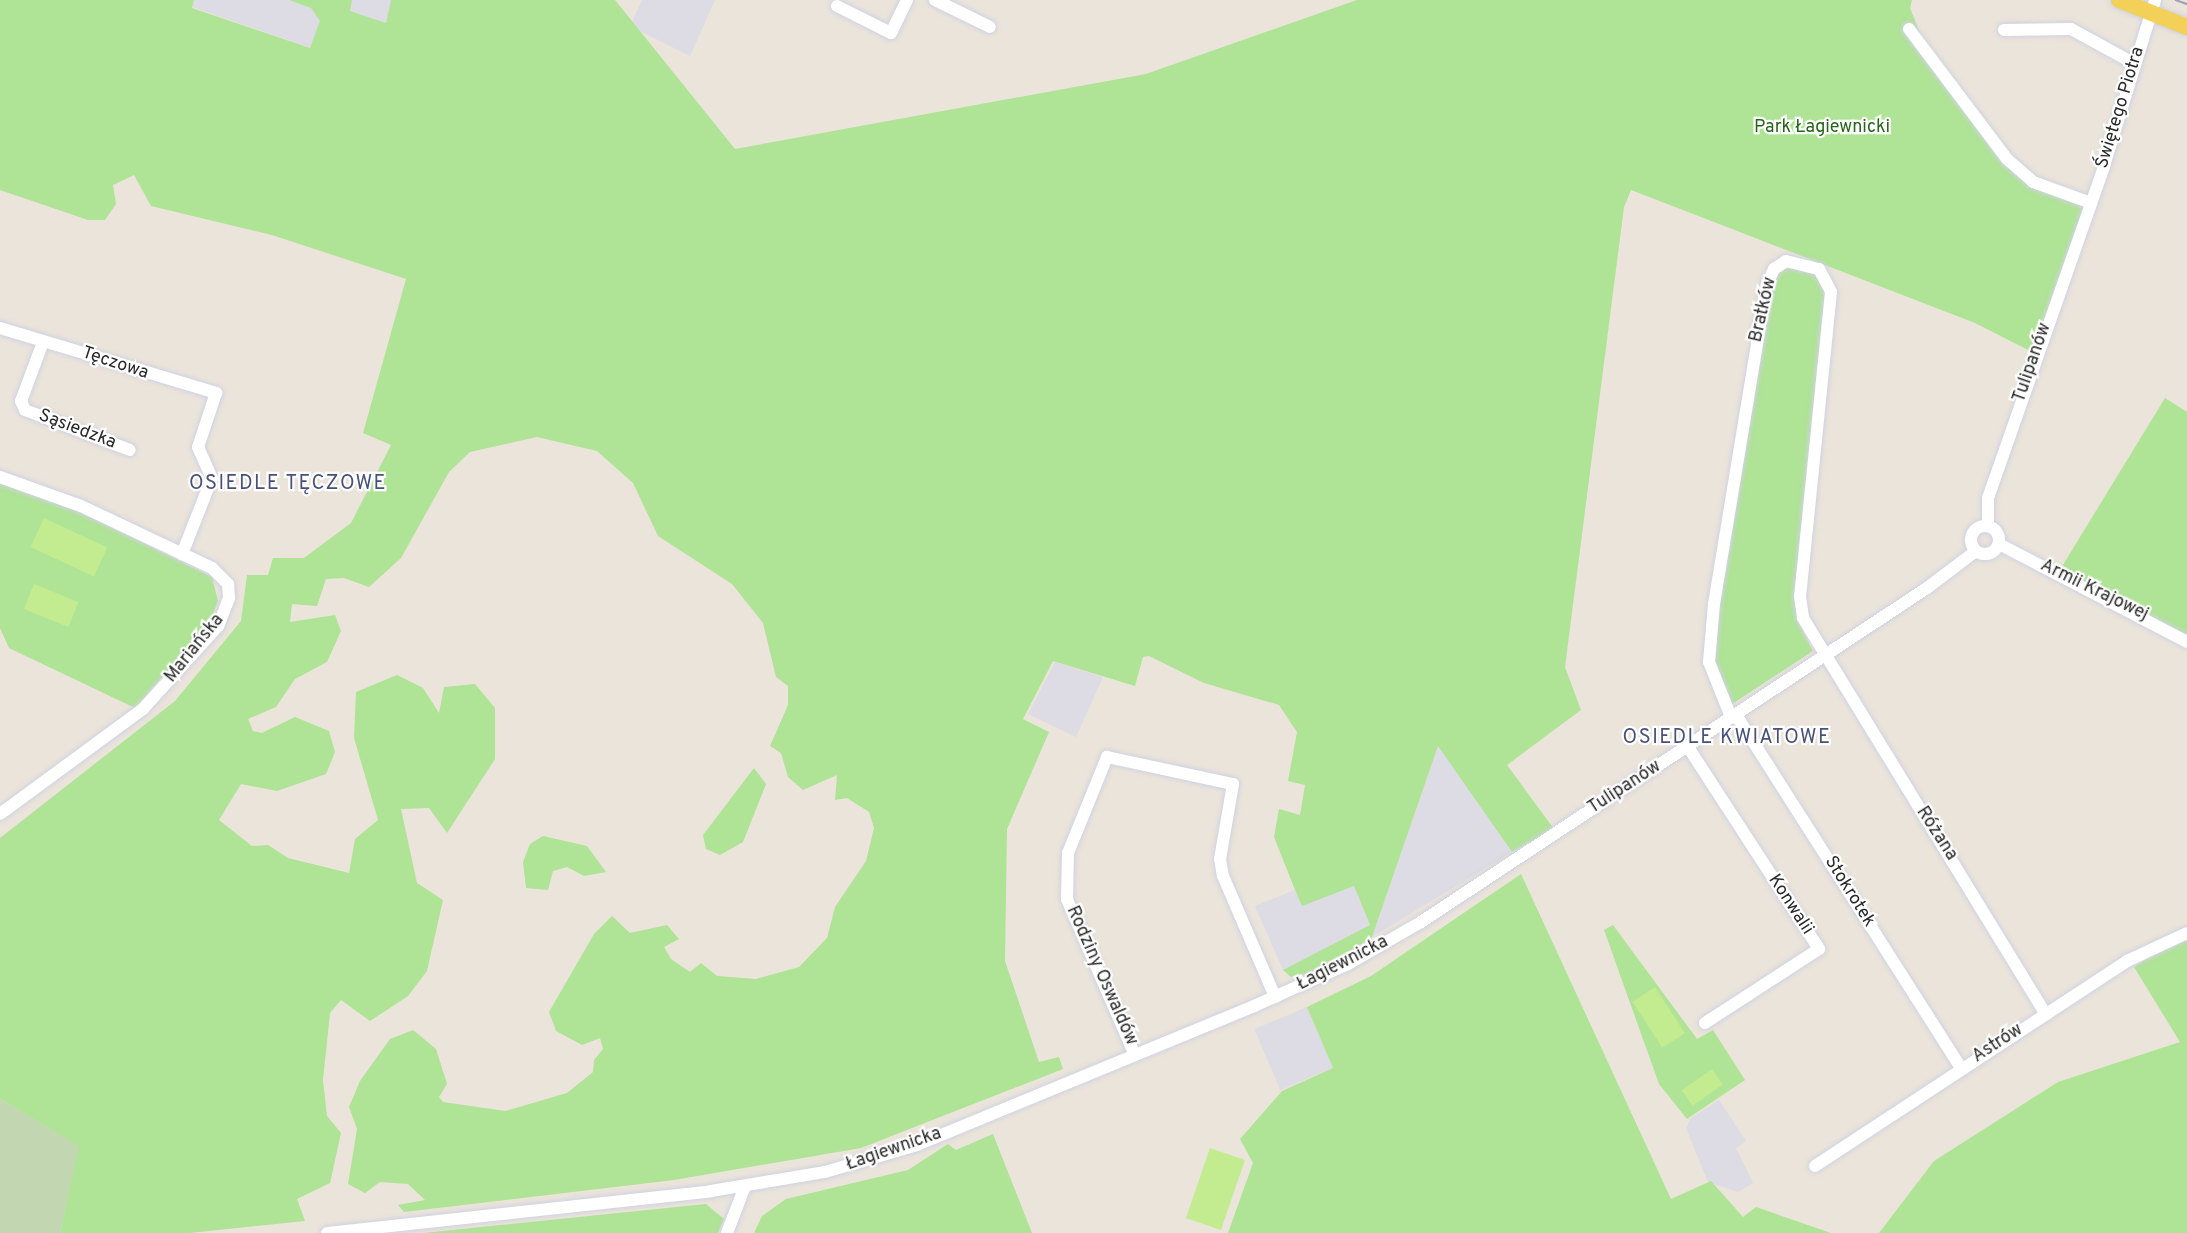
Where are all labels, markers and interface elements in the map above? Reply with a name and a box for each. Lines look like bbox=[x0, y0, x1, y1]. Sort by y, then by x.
street label: Świętego Piotra bbox=[2092, 45, 2150, 171]
park label: Park Łagiewnicki bbox=[1754, 117, 1890, 139]
street label: Bratków bbox=[1746, 275, 1782, 345]
street label: Tulipanów bbox=[2009, 320, 2057, 406]
street label: Tęczowa bbox=[79, 343, 151, 385]
street label: Sąsiedzka bbox=[35, 405, 119, 455]
district label: OSIEDLE TĘCZOWE bbox=[188, 472, 388, 496]
street label: Armii Krajowej bbox=[2036, 556, 2152, 626]
street label: Mariańska bbox=[161, 610, 229, 688]
district label: OSIEDLE KWIATOWE bbox=[1623, 726, 1831, 750]
street label: Tulipanów bbox=[1584, 756, 1666, 820]
street label: Różana bbox=[1911, 803, 1961, 865]
street label: Stokrotek bbox=[1819, 853, 1879, 931]
street label: Konwalii bbox=[1763, 871, 1817, 939]
street label: Rodziny Oswaldów bbox=[1061, 903, 1141, 1049]
street label: Łagiewnicka bbox=[1294, 932, 1392, 996]
street label: Astrów bbox=[1969, 1020, 2027, 1068]
street label: Łagiewnicka bbox=[844, 1124, 944, 1176]

